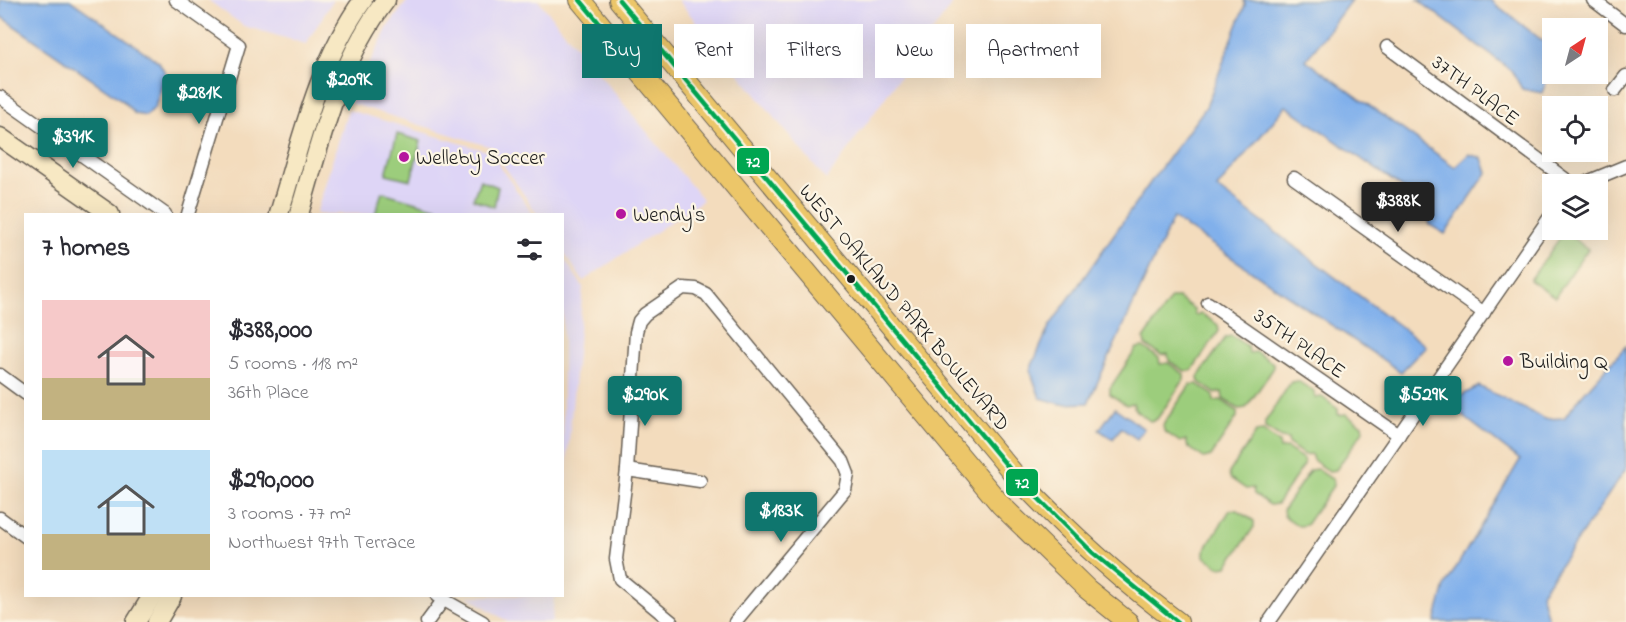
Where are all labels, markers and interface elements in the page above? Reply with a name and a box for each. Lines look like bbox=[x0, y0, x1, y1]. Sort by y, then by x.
north arrow bbox=[1542, 18, 1608, 84]
map controls bbox=[1542, 18, 1608, 240]
chip: Buy bbox=[582, 24, 662, 78]
chip: Rent bbox=[674, 24, 754, 78]
chip: Filters bbox=[766, 24, 863, 78]
chip: New bbox=[875, 24, 954, 78]
chip: Apartment bbox=[966, 24, 1101, 78]
street label: 37TH PLACE bbox=[1425, 49, 1525, 134]
pin: $209K bbox=[307, 61, 391, 112]
text: $209K bbox=[326, 66, 372, 95]
pin: $281K bbox=[157, 74, 241, 125]
text: $281K bbox=[176, 79, 222, 108]
button: locate bbox=[1542, 96, 1608, 162]
pin: $391K bbox=[31, 118, 115, 169]
text: $391K bbox=[52, 123, 94, 152]
place label: Welleby Soccer bbox=[416, 144, 546, 176]
line badge: 72 bbox=[736, 147, 770, 175]
marker: Welleby Soccer bbox=[397, 150, 411, 164]
text: 72 bbox=[746, 151, 760, 175]
button: layers bbox=[1542, 174, 1608, 240]
street label: WEST OAKLAND PARK BOULEVARD bbox=[791, 178, 1016, 438]
pin: $388K bbox=[1356, 182, 1440, 233]
text: $388K bbox=[1375, 187, 1421, 216]
place label: Wendy's bbox=[633, 201, 705, 233]
marker: Wendy's bbox=[614, 207, 628, 221]
text: 7 homes bbox=[42, 230, 130, 268]
icon: filters bbox=[513, 233, 546, 266]
unlabelled marker bbox=[845, 273, 857, 285]
street label: 35TH PLACE bbox=[1247, 302, 1351, 387]
text: $388,000 bbox=[228, 312, 312, 350]
icon: home bbox=[90, 324, 162, 396]
place label: Building Q bbox=[1519, 348, 1608, 380]
text: 5 rooms · 118 m² bbox=[228, 350, 358, 379]
marker: Building Q bbox=[1501, 354, 1515, 368]
pin: $290K bbox=[603, 376, 687, 427]
pin: $529K bbox=[1381, 376, 1465, 427]
text: 36th Place bbox=[228, 379, 309, 408]
text: $290K bbox=[622, 381, 668, 410]
text: $529K bbox=[1398, 381, 1448, 410]
text: $290,000 bbox=[228, 462, 314, 500]
line badge: 72 bbox=[1005, 468, 1039, 497]
text: 72 bbox=[1015, 472, 1029, 496]
icon: home bbox=[90, 474, 162, 546]
pin: $183K bbox=[739, 492, 823, 543]
text: $183K bbox=[759, 497, 803, 526]
text: 3 rooms · 77 m² bbox=[228, 500, 351, 529]
text: Northwest 97th Terrace bbox=[228, 529, 415, 558]

